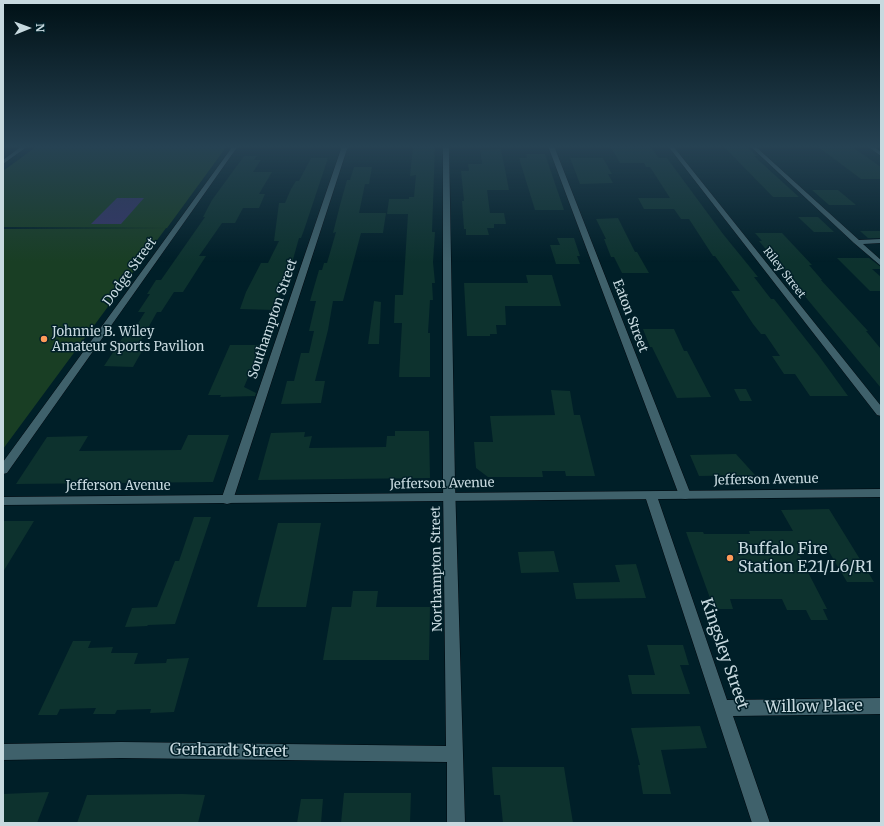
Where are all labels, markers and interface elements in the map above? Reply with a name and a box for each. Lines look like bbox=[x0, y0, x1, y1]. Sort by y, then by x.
north arrow bbox=[8, 8, 48, 48]
text: N bbox=[33, 23, 47, 32]
street label: Dodge Street bbox=[100, 235, 160, 309]
street label: Riley Street bbox=[760, 245, 808, 301]
street label: Southampton Street bbox=[245, 257, 301, 381]
street label: Eaton Street bbox=[609, 277, 651, 355]
place label: Johnnie B. Wiley Amateur Sports Pavilion bbox=[52, 324, 204, 355]
marker: Johnnie B. Wiley Amateur Sports Pavilion bbox=[39, 334, 49, 344]
street label: Jefferson Avenue bbox=[713, 471, 819, 489]
street label: Jefferson Avenue bbox=[389, 475, 495, 493]
street label: Jefferson Avenue bbox=[66, 478, 170, 494]
street label: Northampton Street bbox=[428, 506, 446, 632]
place label: Buffalo Fire Station E21/L6/R1 bbox=[738, 539, 873, 577]
marker: Buffalo Fire Station E21/L6/R1 bbox=[725, 553, 735, 563]
street label: Kingsley Street bbox=[696, 596, 752, 712]
street label: Willow Place bbox=[765, 697, 863, 717]
street label: Gerhardt Street bbox=[170, 740, 288, 762]

